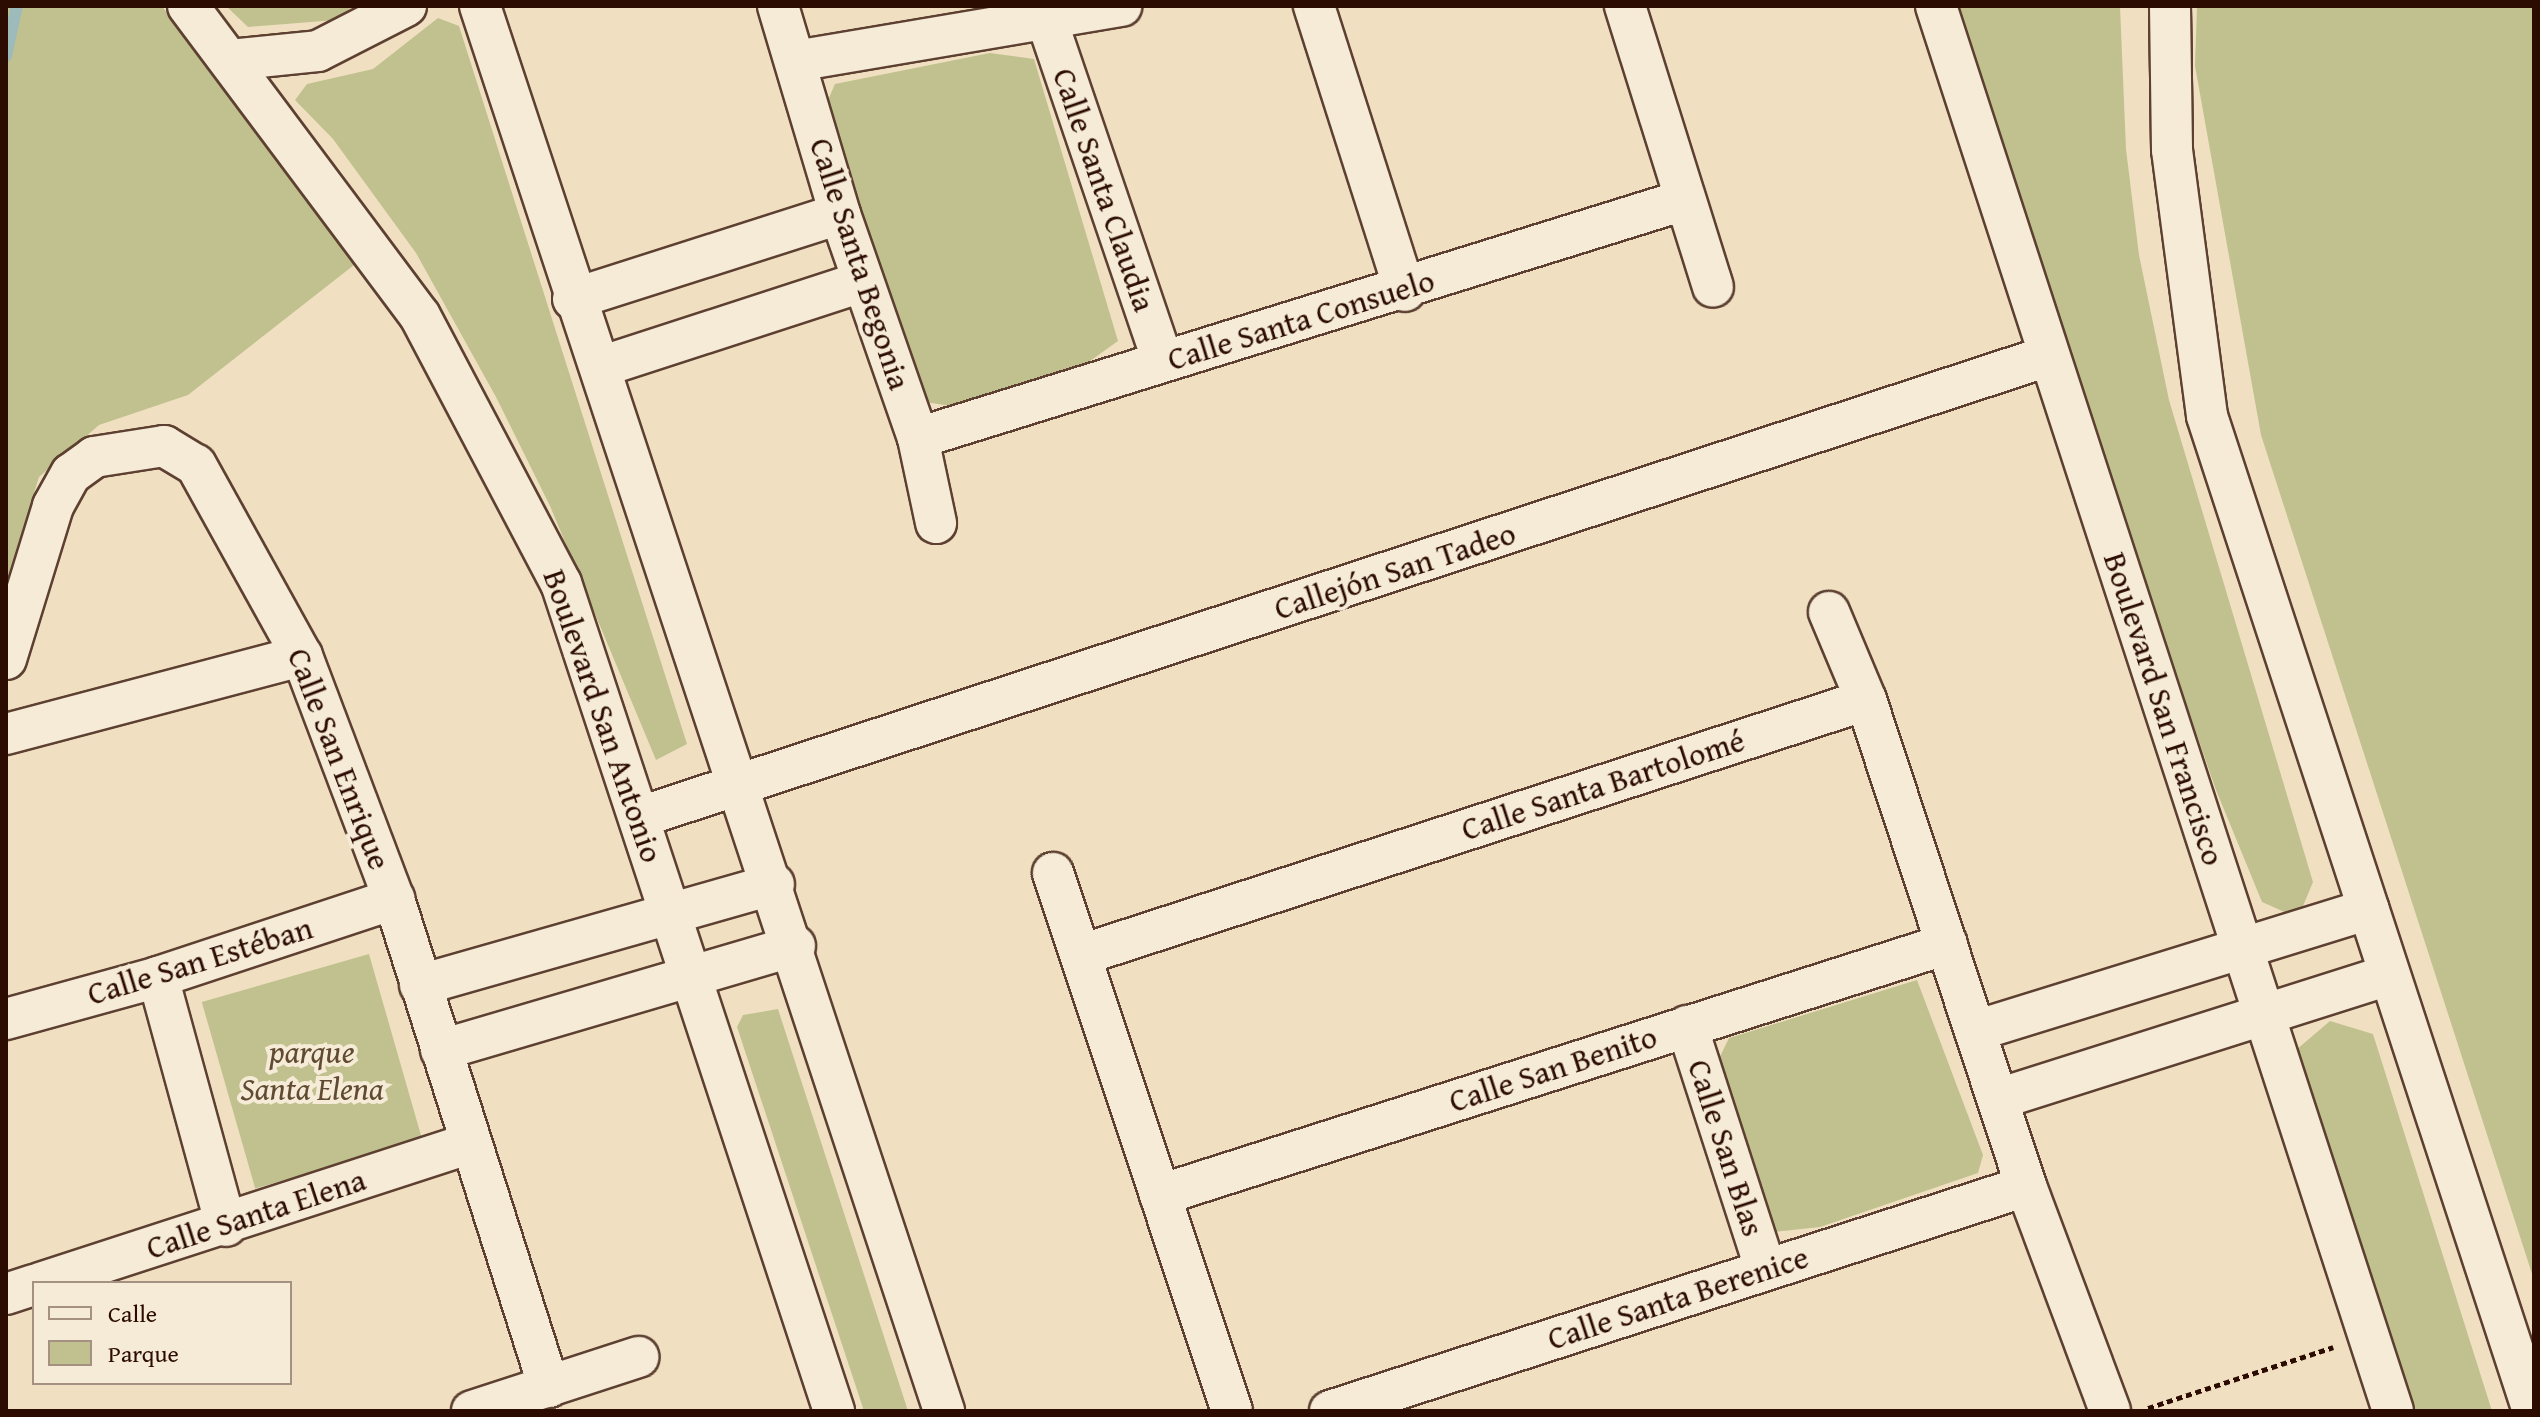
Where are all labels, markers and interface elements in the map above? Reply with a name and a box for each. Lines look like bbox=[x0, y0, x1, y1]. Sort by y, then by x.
street label: Calle Santa Claudia bbox=[1044, 63, 1164, 317]
street label: Calle Santa Begonia bbox=[801, 133, 919, 395]
street label: Calle Santa Consuelo bbox=[1163, 261, 1439, 379]
street label: Callejón San Tadeo bbox=[1270, 514, 1520, 628]
street label: Boulevard San Francisco bbox=[2095, 548, 2233, 870]
street label: Boulevard San Antonio bbox=[535, 564, 671, 868]
street label: Calle San Enrique bbox=[279, 643, 399, 875]
street label: Calle Santa Bartolomé bbox=[1457, 721, 1749, 849]
street label: Calle San Estéban bbox=[83, 909, 317, 1013]
street label: Calle San Benito bbox=[1444, 1017, 1662, 1121]
park label: parque Santa Elena bbox=[240, 1034, 384, 1109]
street label: Calle San Blas bbox=[1679, 1055, 1773, 1241]
street label: Calle Santa Elena bbox=[142, 1161, 370, 1267]
street label: Calle Santa Berenice bbox=[1543, 1238, 1813, 1358]
legend bbox=[32, 1281, 292, 1385]
text: Calle bbox=[108, 1296, 157, 1331]
text: Parque bbox=[108, 1336, 179, 1371]

